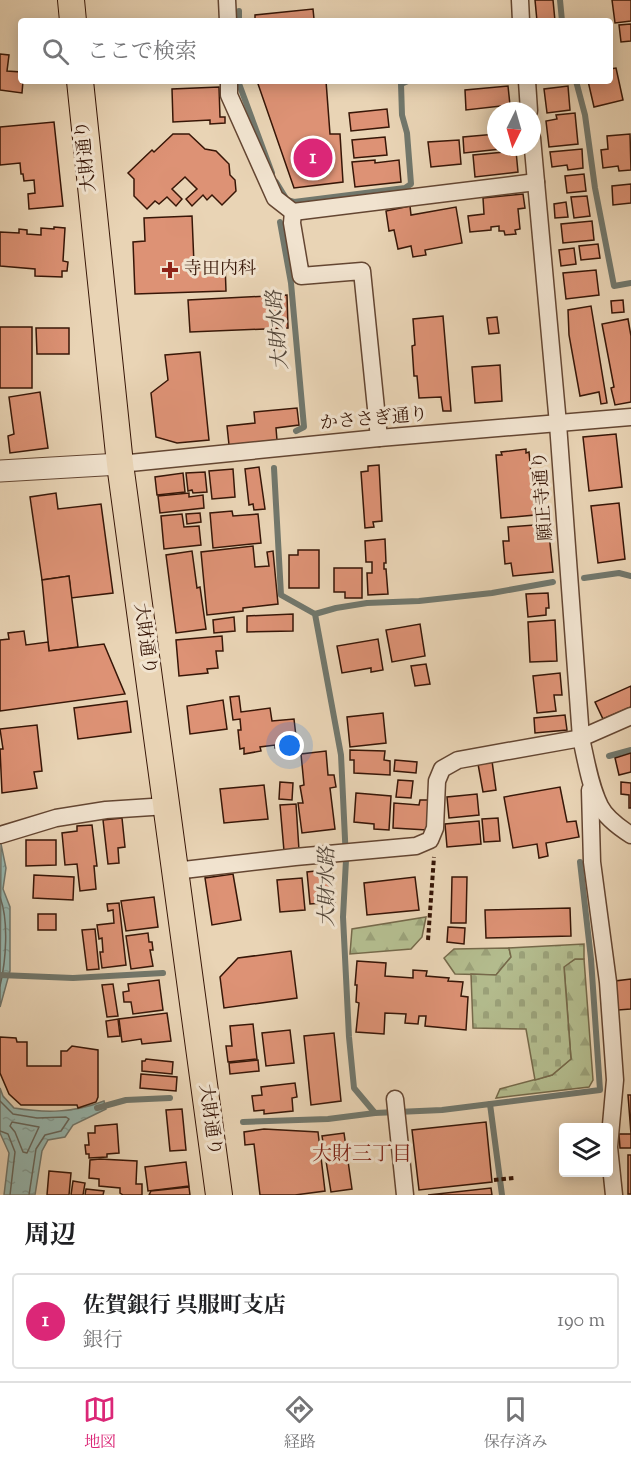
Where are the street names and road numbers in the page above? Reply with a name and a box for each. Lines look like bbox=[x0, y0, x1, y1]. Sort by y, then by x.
street label: 大財通り bbox=[70, 119, 104, 193]
street label: かささぎ通り bbox=[319, 402, 429, 438]
street label: 願正寺通り bbox=[528, 450, 560, 542]
street label: 大財通り bbox=[126, 602, 162, 676]
street label: 大財通り bbox=[191, 1083, 227, 1157]

